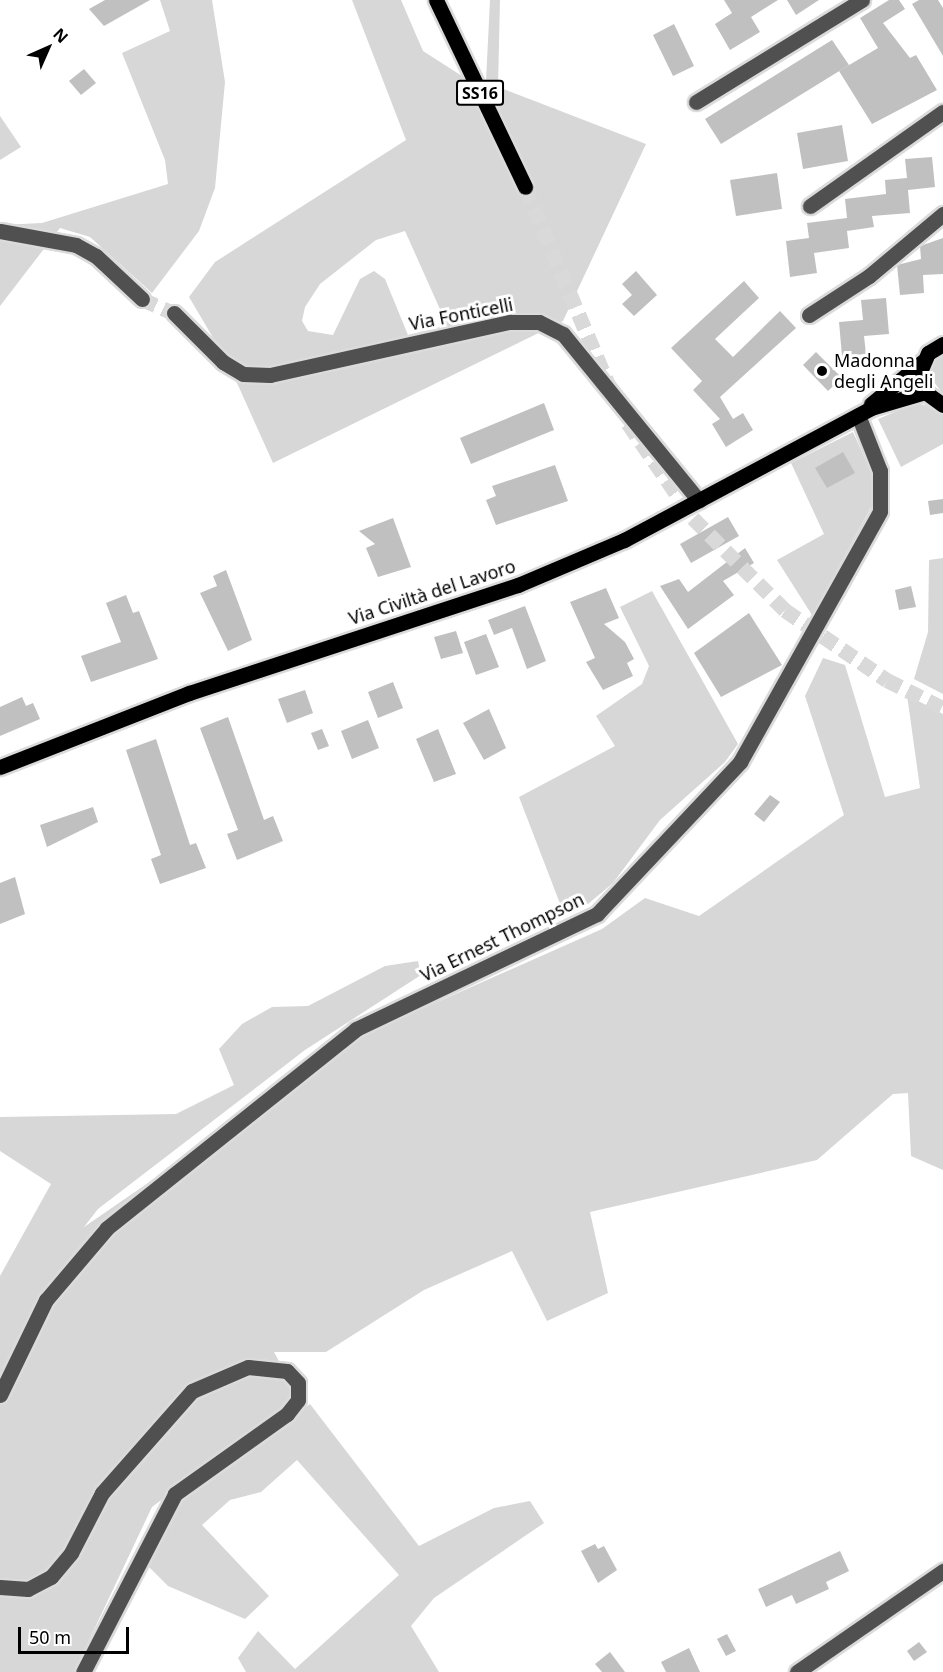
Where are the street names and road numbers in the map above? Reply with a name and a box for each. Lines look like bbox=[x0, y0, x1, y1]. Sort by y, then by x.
road number: SS16 bbox=[456, 80, 504, 106]
street label: Via Fonticelli bbox=[407, 293, 515, 335]
street label: Via Civiltà del Lavoro bbox=[346, 555, 518, 629]
street label: Via Ernest Thompson bbox=[417, 888, 587, 986]

